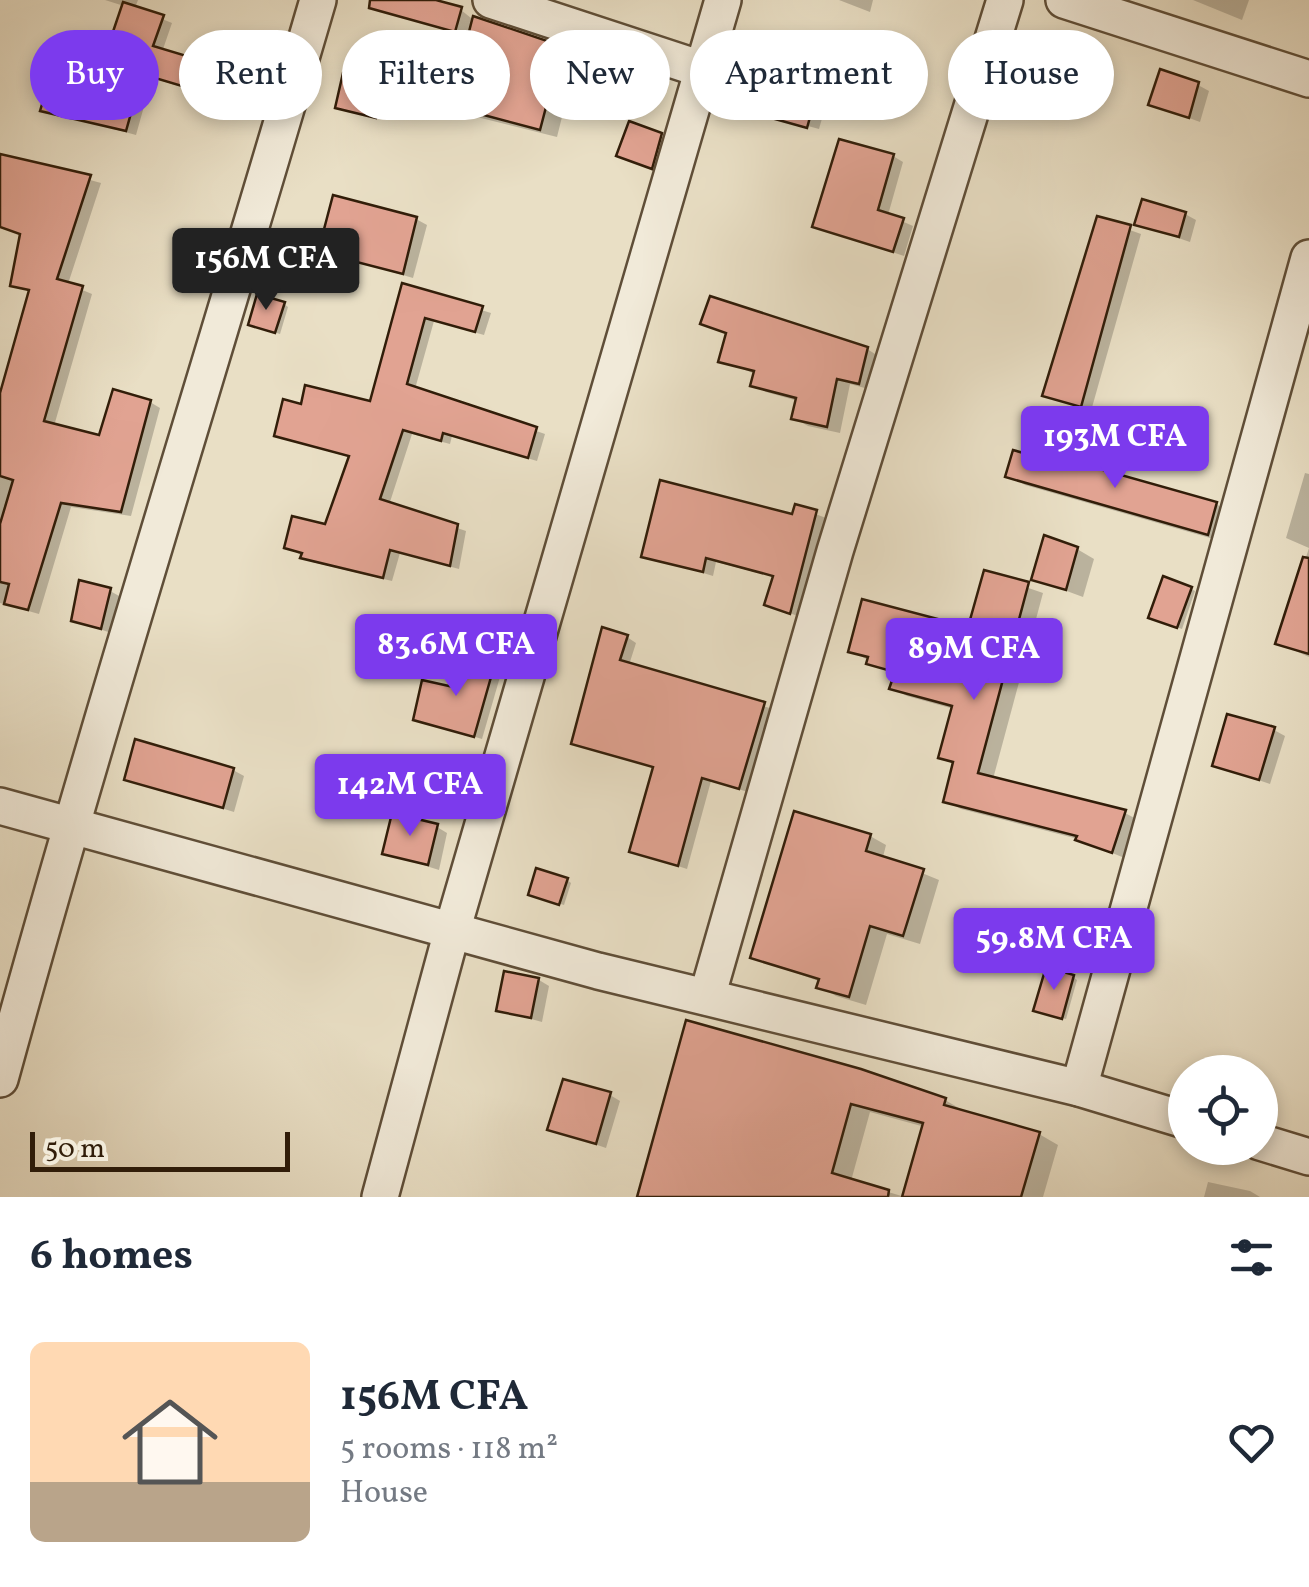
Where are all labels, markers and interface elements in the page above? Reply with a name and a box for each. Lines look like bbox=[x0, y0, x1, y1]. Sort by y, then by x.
chip: Buy bbox=[30, 30, 159, 120]
chip: Rent bbox=[179, 30, 322, 120]
chip: Filters bbox=[342, 30, 510, 120]
chip: New bbox=[530, 30, 670, 120]
chip: Apartment bbox=[690, 30, 928, 120]
chip: House bbox=[948, 30, 1114, 120]
pin: 156M CFA bbox=[163, 228, 369, 313]
text: 156M CFA bbox=[194, 238, 338, 282]
pin: 193M CFA bbox=[1012, 406, 1218, 491]
text: 193M CFA bbox=[1043, 416, 1187, 460]
pin: 83.6M CFA bbox=[342, 614, 570, 699]
pin: 89M CFA bbox=[882, 618, 1066, 703]
text: 83.6M CFA bbox=[377, 624, 535, 668]
text: 89M CFA bbox=[908, 628, 1040, 672]
pin: 142M CFA bbox=[307, 754, 513, 839]
text: 142M CFA bbox=[337, 764, 483, 808]
pin: 59.8M CFA bbox=[940, 908, 1168, 993]
text: 59.8M CFA bbox=[976, 918, 1132, 962]
map controls bbox=[1168, 1055, 1278, 1165]
button: locate bbox=[1168, 1055, 1278, 1165]
scale bar bbox=[30, 1127, 290, 1172]
text: 50 m bbox=[45, 1130, 105, 1169]
text: 6 homes bbox=[30, 1228, 193, 1287]
icon: filters bbox=[1224, 1230, 1279, 1285]
text: 156M CFA bbox=[340, 1369, 528, 1428]
icon: home bbox=[110, 1382, 230, 1502]
icon: heart bbox=[1224, 1415, 1279, 1470]
text: 5 rooms · 118 m² bbox=[340, 1428, 558, 1472]
text: House bbox=[340, 1472, 428, 1516]

